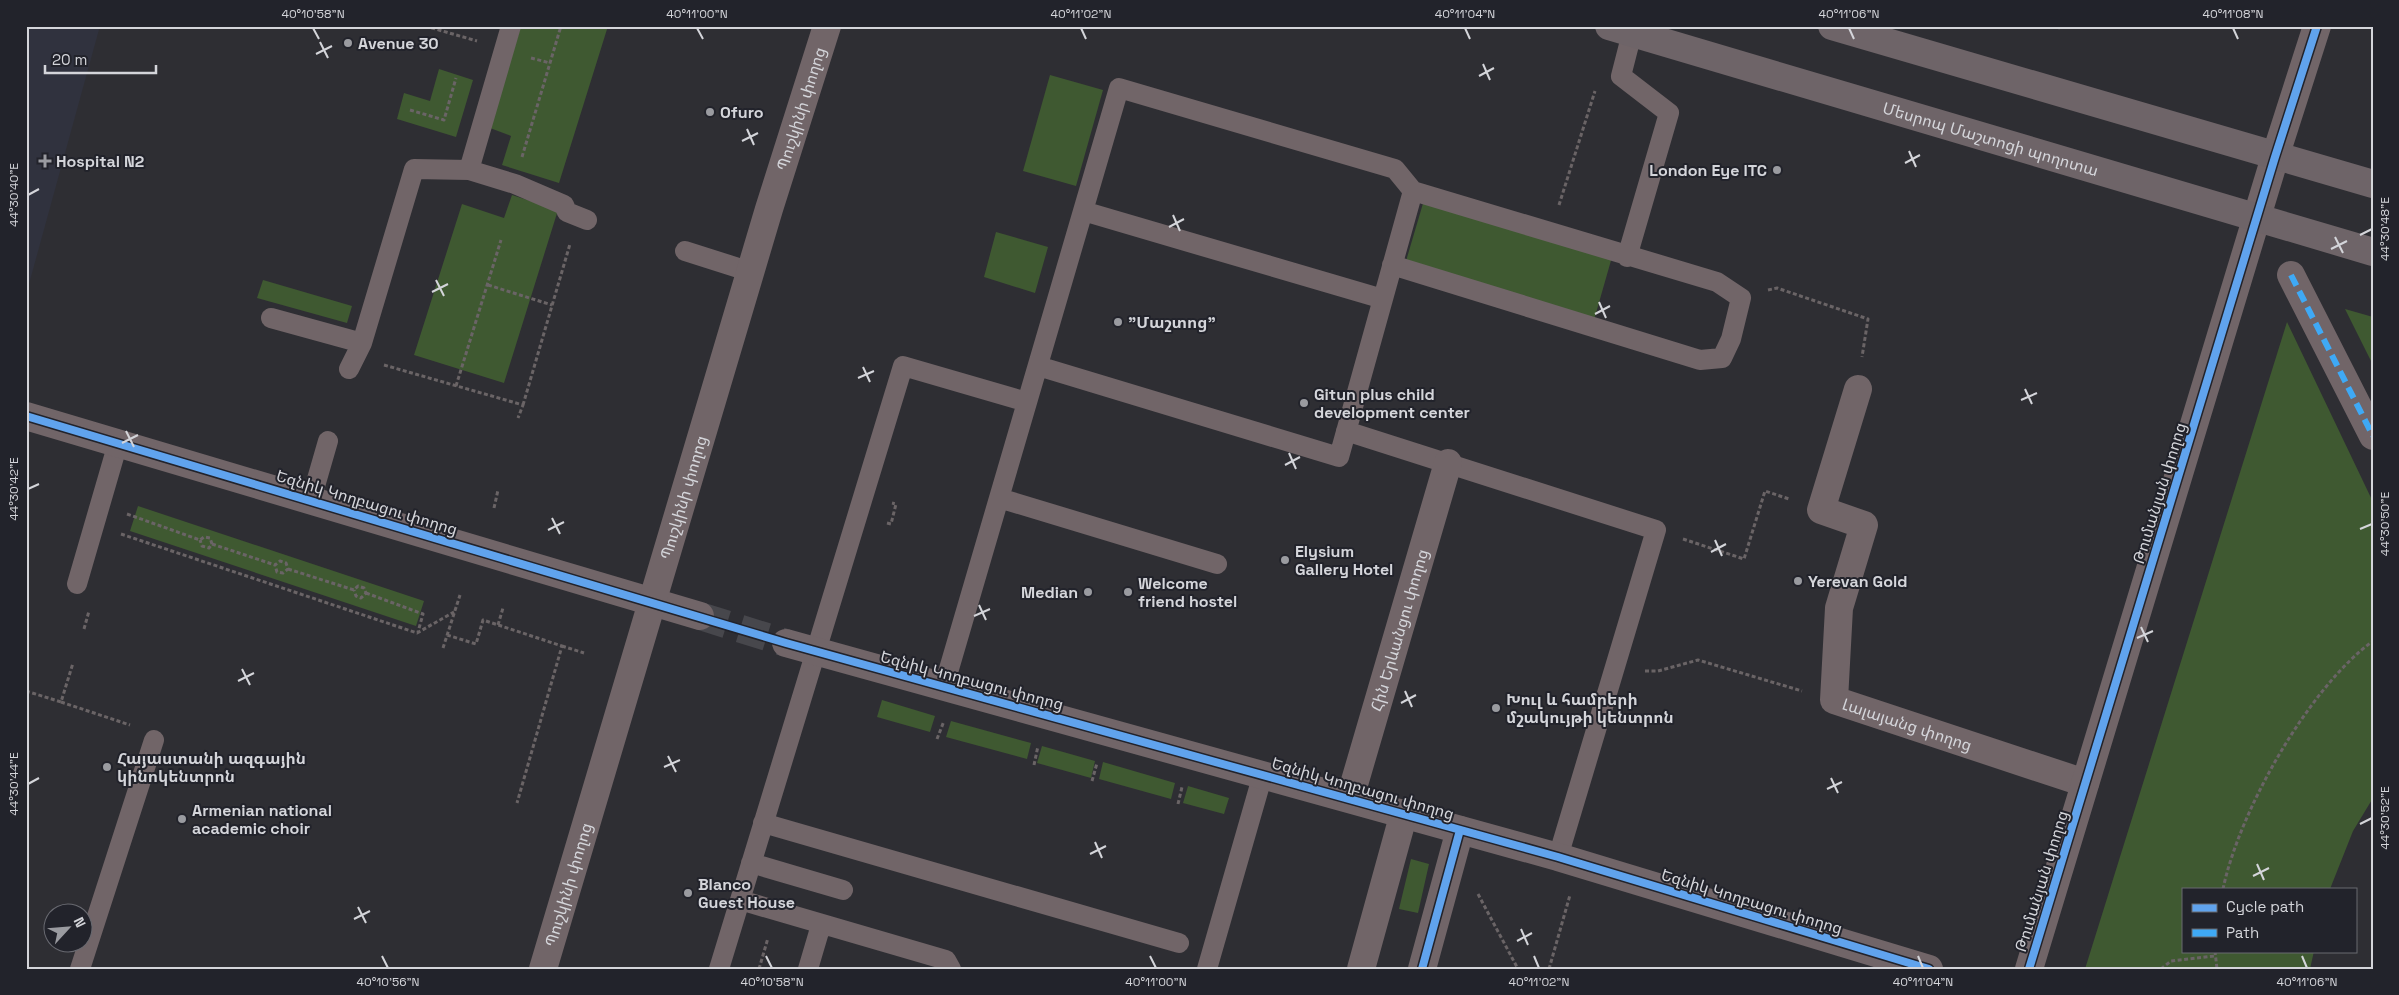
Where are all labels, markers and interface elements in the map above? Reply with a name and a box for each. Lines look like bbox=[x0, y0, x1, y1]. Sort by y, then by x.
text: 40°10'58"N bbox=[281, 6, 345, 22]
text: 40°11'00"N bbox=[666, 6, 728, 22]
text: 40°11'02"N bbox=[1051, 6, 1111, 22]
text: 40°11'04"N bbox=[1435, 6, 1495, 22]
text: 40°11'06"N bbox=[1819, 6, 1879, 22]
text: 40°11'08"N bbox=[2202, 6, 2264, 22]
place label: Avenue 30 bbox=[358, 33, 439, 54]
marker: Avenue 30 bbox=[342, 37, 354, 49]
scale bar bbox=[45, 42, 156, 74]
street label: Պուշկինի փողոց bbox=[772, 44, 831, 173]
text: 20 m bbox=[52, 50, 87, 69]
street label: Մեսրոպ Մաշտոցի պողոտա bbox=[1880, 98, 2101, 181]
place label: Ofuro bbox=[720, 102, 764, 123]
marker: Ofuro bbox=[704, 106, 716, 118]
place label: Hospital N2 bbox=[56, 151, 144, 172]
marker: Hospital N2 bbox=[38, 154, 52, 168]
place label: London Eye ITC bbox=[1649, 160, 1767, 181]
text: 44°30'40"E bbox=[6, 163, 22, 227]
marker: London Eye ITC bbox=[1771, 164, 1783, 176]
text: 44°30'48"E bbox=[2377, 197, 2393, 261]
place label: "Մաշտոց" bbox=[1128, 312, 1216, 333]
marker: "Մաշտոց" bbox=[1112, 316, 1124, 328]
place label: Gitun plus child development center bbox=[1314, 384, 1470, 423]
marker: Gitun plus child development center bbox=[1298, 397, 1310, 409]
street label: Թումանյան փողոց bbox=[2128, 420, 2191, 566]
street label: Պուշկինի փողոց bbox=[655, 433, 712, 562]
text: 44°30'42"E bbox=[6, 457, 22, 521]
street label: Եզնիկ Կողբացու փողոց bbox=[273, 465, 460, 540]
text: 44°30'50"E bbox=[2377, 492, 2393, 556]
place label: Elysium Gallery Hotel bbox=[1295, 541, 1393, 580]
street label: Հին Երևանցու փողոց bbox=[1366, 547, 1433, 714]
marker: Elysium Gallery Hotel bbox=[1279, 554, 1291, 566]
place label: Yerevan Gold bbox=[1808, 571, 1907, 592]
place label: Welcome friend hostel bbox=[1138, 573, 1237, 612]
marker: Yerevan Gold bbox=[1792, 575, 1804, 587]
place label: Median bbox=[1021, 582, 1078, 603]
marker: Median bbox=[1082, 586, 1094, 598]
marker: Welcome friend hostel bbox=[1122, 586, 1134, 598]
street label: Եզնիկ Կողբացու փողոց bbox=[878, 646, 1066, 715]
place label: Խուլ և համրերի մշակույթի կենտրոն bbox=[1506, 689, 1674, 728]
street label: Լալայանց փողոց bbox=[1839, 693, 1975, 756]
marker: Խուլ և համրերի մշակույթի կենտրոն bbox=[1490, 702, 1502, 714]
place label: Հայաստանի ազգային կինոկենտրոն bbox=[117, 748, 306, 787]
text: 44°30'44"E bbox=[6, 752, 22, 816]
street label: Եզնիկ Կողբացու փողոց bbox=[1269, 752, 1457, 825]
marker: Հայաստանի ազգային կինոկենտրոն bbox=[101, 761, 113, 773]
text: 44°30'52"E bbox=[2377, 786, 2393, 850]
place label: Armenian national academic choir bbox=[192, 800, 332, 839]
street label: Թումանյան փողոց bbox=[2010, 808, 2073, 954]
marker: Armenian national academic choir bbox=[176, 813, 188, 825]
street label: Պուշկինի փողոց bbox=[540, 820, 597, 949]
street label: Եզնիկ Կողբացու փողոց bbox=[1658, 864, 1845, 939]
place label: Blanco Guest House bbox=[698, 874, 795, 913]
marker: Blanco Guest House bbox=[682, 887, 694, 899]
legend bbox=[2182, 888, 2356, 952]
text: Cycle path bbox=[2226, 897, 2304, 916]
north arrow bbox=[42, 902, 92, 952]
text: N bbox=[70, 914, 90, 930]
text: Path bbox=[2226, 923, 2259, 942]
text: 40°10'56"N bbox=[356, 974, 420, 990]
text: 40°10'58"N bbox=[740, 974, 804, 990]
text: 40°11'00"N bbox=[1125, 974, 1187, 990]
text: 40°11'02"N bbox=[1509, 974, 1569, 990]
text: 40°11'04"N bbox=[1893, 974, 1953, 990]
text: 40°11'06"N bbox=[2277, 974, 2337, 990]

